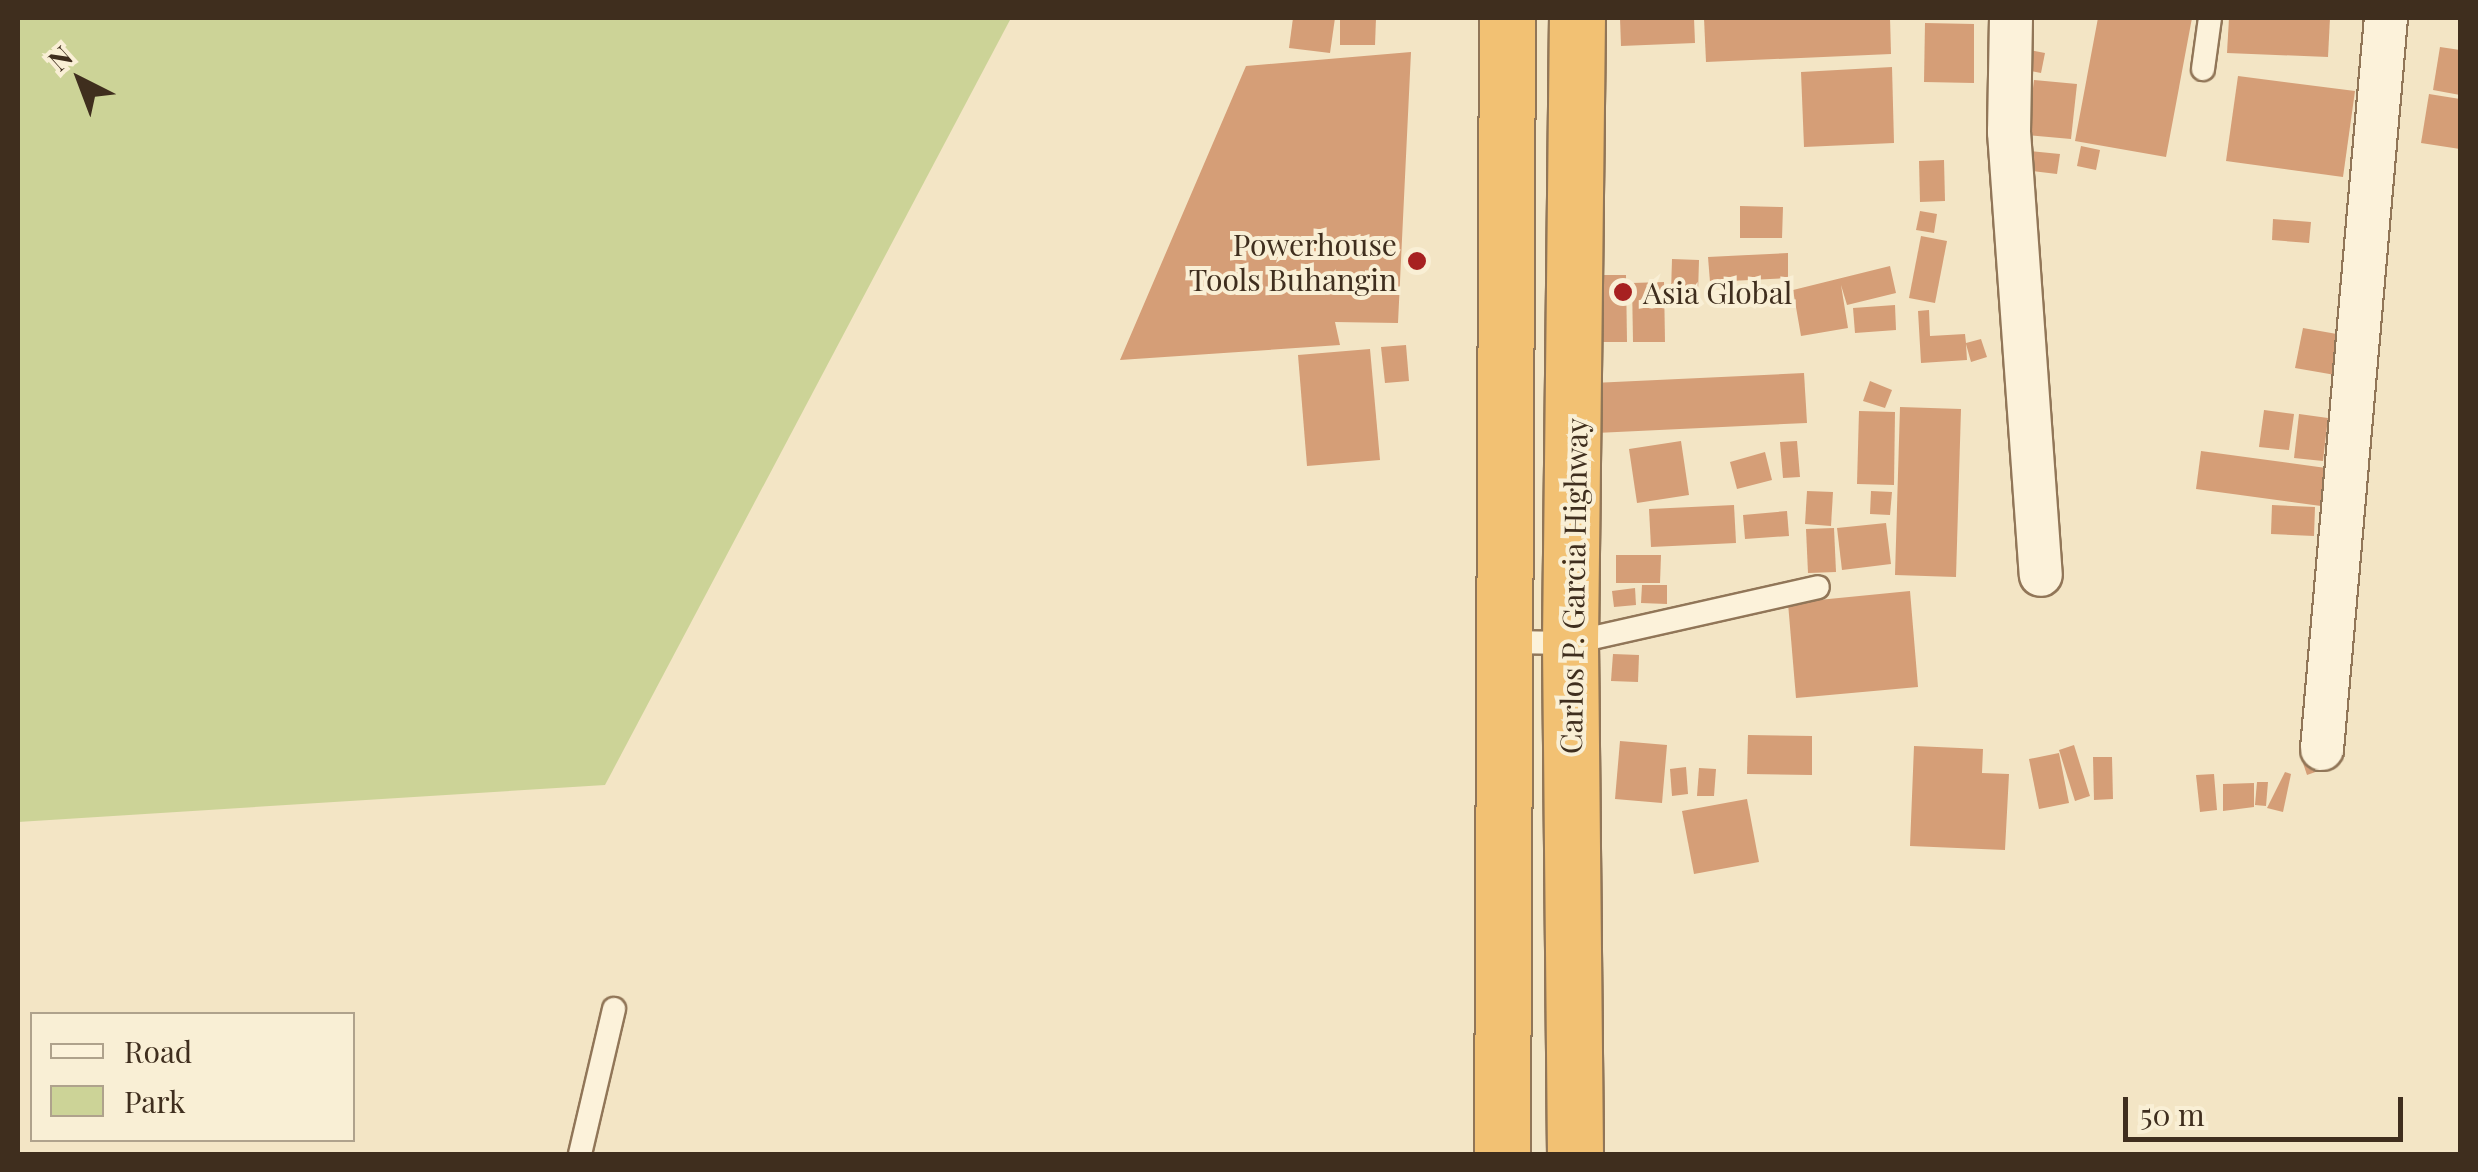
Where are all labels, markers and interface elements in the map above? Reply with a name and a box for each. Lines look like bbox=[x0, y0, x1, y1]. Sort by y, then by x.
north arrow bbox=[30, 30, 130, 130]
text: N bbox=[40, 37, 79, 78]
place label: Powerhouse Tools Buhangin bbox=[1189, 226, 1397, 296]
marker: Powerhouse Tools Buhangin bbox=[1406, 250, 1428, 272]
place label: Asia Global bbox=[1643, 274, 1793, 310]
marker: Asia Global bbox=[1612, 281, 1634, 303]
street label: Carlos P. Garcia Highway bbox=[1552, 418, 1594, 754]
legend bbox=[30, 1012, 355, 1142]
text: Road bbox=[124, 1031, 192, 1071]
scale bar bbox=[2128, 1077, 2408, 1139]
text: Park bbox=[124, 1081, 186, 1121]
text: 50 m bbox=[2140, 1094, 2205, 1134]

